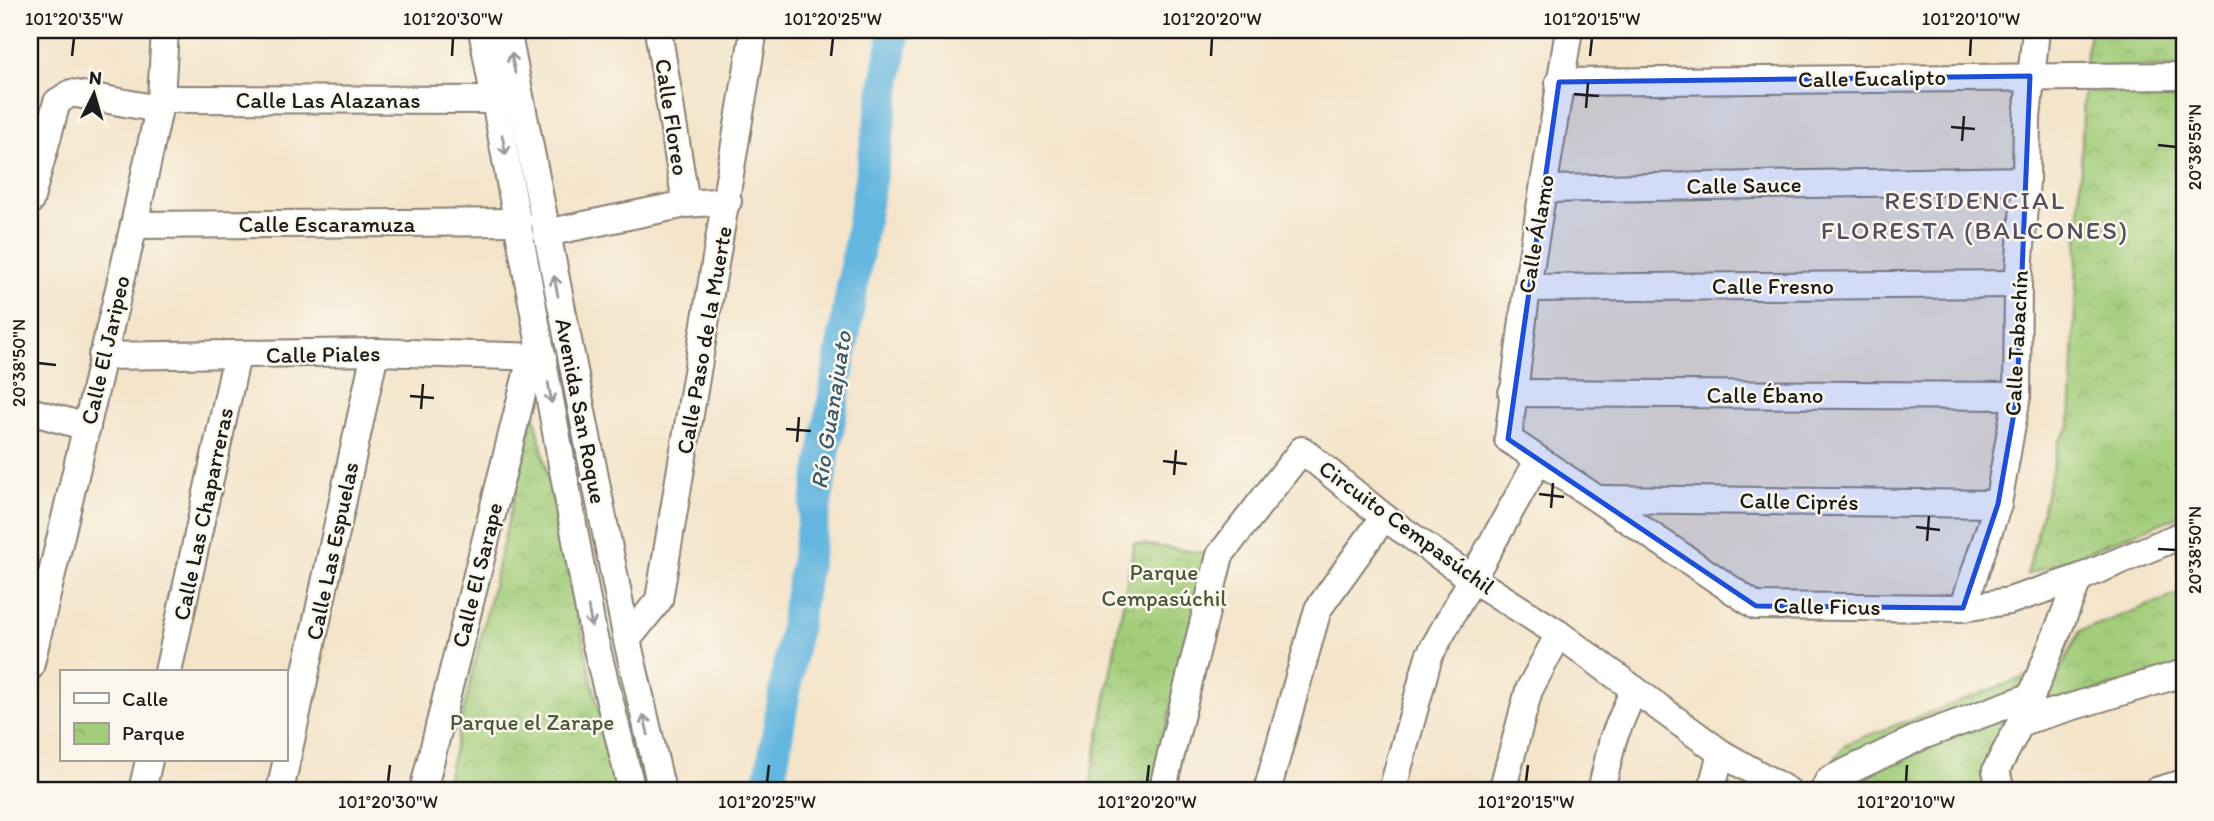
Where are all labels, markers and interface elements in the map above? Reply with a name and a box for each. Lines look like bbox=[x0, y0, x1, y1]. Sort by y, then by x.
text: 101°20'35"W bbox=[25, 8, 123, 30]
text: 101°20'30"W bbox=[403, 8, 503, 30]
text: 101°20'25"W bbox=[784, 8, 882, 30]
text: 101°20'20"W bbox=[1162, 8, 1262, 30]
text: 101°20'15"W bbox=[1544, 8, 1640, 30]
text: 101°20'10"W bbox=[1922, 8, 2020, 30]
one-way arrow bbox=[506, 52, 519, 75]
street label: Calle Floreo bbox=[649, 57, 695, 177]
north arrow bbox=[60, 60, 130, 130]
street label: Calle Eucalipto bbox=[1798, 63, 1946, 93]
text: N bbox=[88, 66, 103, 90]
street label: Calle Las Alazanas bbox=[235, 86, 421, 114]
text: 20°38'55"N bbox=[2184, 104, 2206, 190]
one-way arrow bbox=[498, 133, 511, 156]
street label: Calle Sauce bbox=[1686, 170, 1802, 200]
street label: Calle Álamo bbox=[1512, 172, 1560, 296]
district label: RESIDENCIAL FLORESTA (BALCONES) bbox=[1821, 184, 2129, 246]
street label: Calle Escaramuza bbox=[239, 210, 415, 238]
street label: Calle Paso de la Muerte bbox=[670, 224, 738, 456]
street label: Calle Tabachín bbox=[1998, 269, 2034, 417]
street label: Calle Fresno bbox=[1712, 272, 1834, 300]
street label: Calle El Jaripeo bbox=[74, 273, 136, 427]
one-way arrow bbox=[549, 275, 563, 298]
street label: Avenida San Roque bbox=[549, 316, 613, 506]
text: 20°38'50"N bbox=[8, 319, 30, 407]
water label: Río Guanajuato bbox=[804, 328, 857, 491]
street label: Calle Piales bbox=[265, 339, 381, 369]
one-way arrow bbox=[544, 381, 557, 404]
street label: Calle Ébano bbox=[1706, 381, 1824, 409]
street label: Calle Las Chaparreras bbox=[167, 405, 239, 623]
street label: Circuito Cempasúchil bbox=[1314, 454, 1501, 601]
street label: Calle Las Espuelas bbox=[299, 459, 365, 643]
street label: Calle Ciprés bbox=[1739, 486, 1859, 516]
street label: Calle El Sarape bbox=[445, 500, 509, 650]
text: 20°38'50"N bbox=[2184, 506, 2206, 594]
park label: Parque Cempasúchil bbox=[1101, 558, 1227, 612]
street label: Calle Ficus bbox=[1773, 591, 1881, 621]
one-way arrow bbox=[584, 605, 598, 627]
legend bbox=[60, 670, 287, 762]
text: Calle bbox=[122, 686, 168, 711]
park label: Parque el Zarape bbox=[450, 708, 614, 736]
one-way arrow bbox=[639, 714, 653, 737]
text: Parque bbox=[122, 720, 185, 745]
text: 101°20'30"W bbox=[338, 791, 438, 813]
text: 101°20'25"W bbox=[718, 791, 816, 813]
text: 101°20'20"W bbox=[1097, 791, 1197, 813]
text: 101°20'15"W bbox=[1478, 791, 1574, 813]
text: 101°20'10"W bbox=[1857, 791, 1955, 813]

